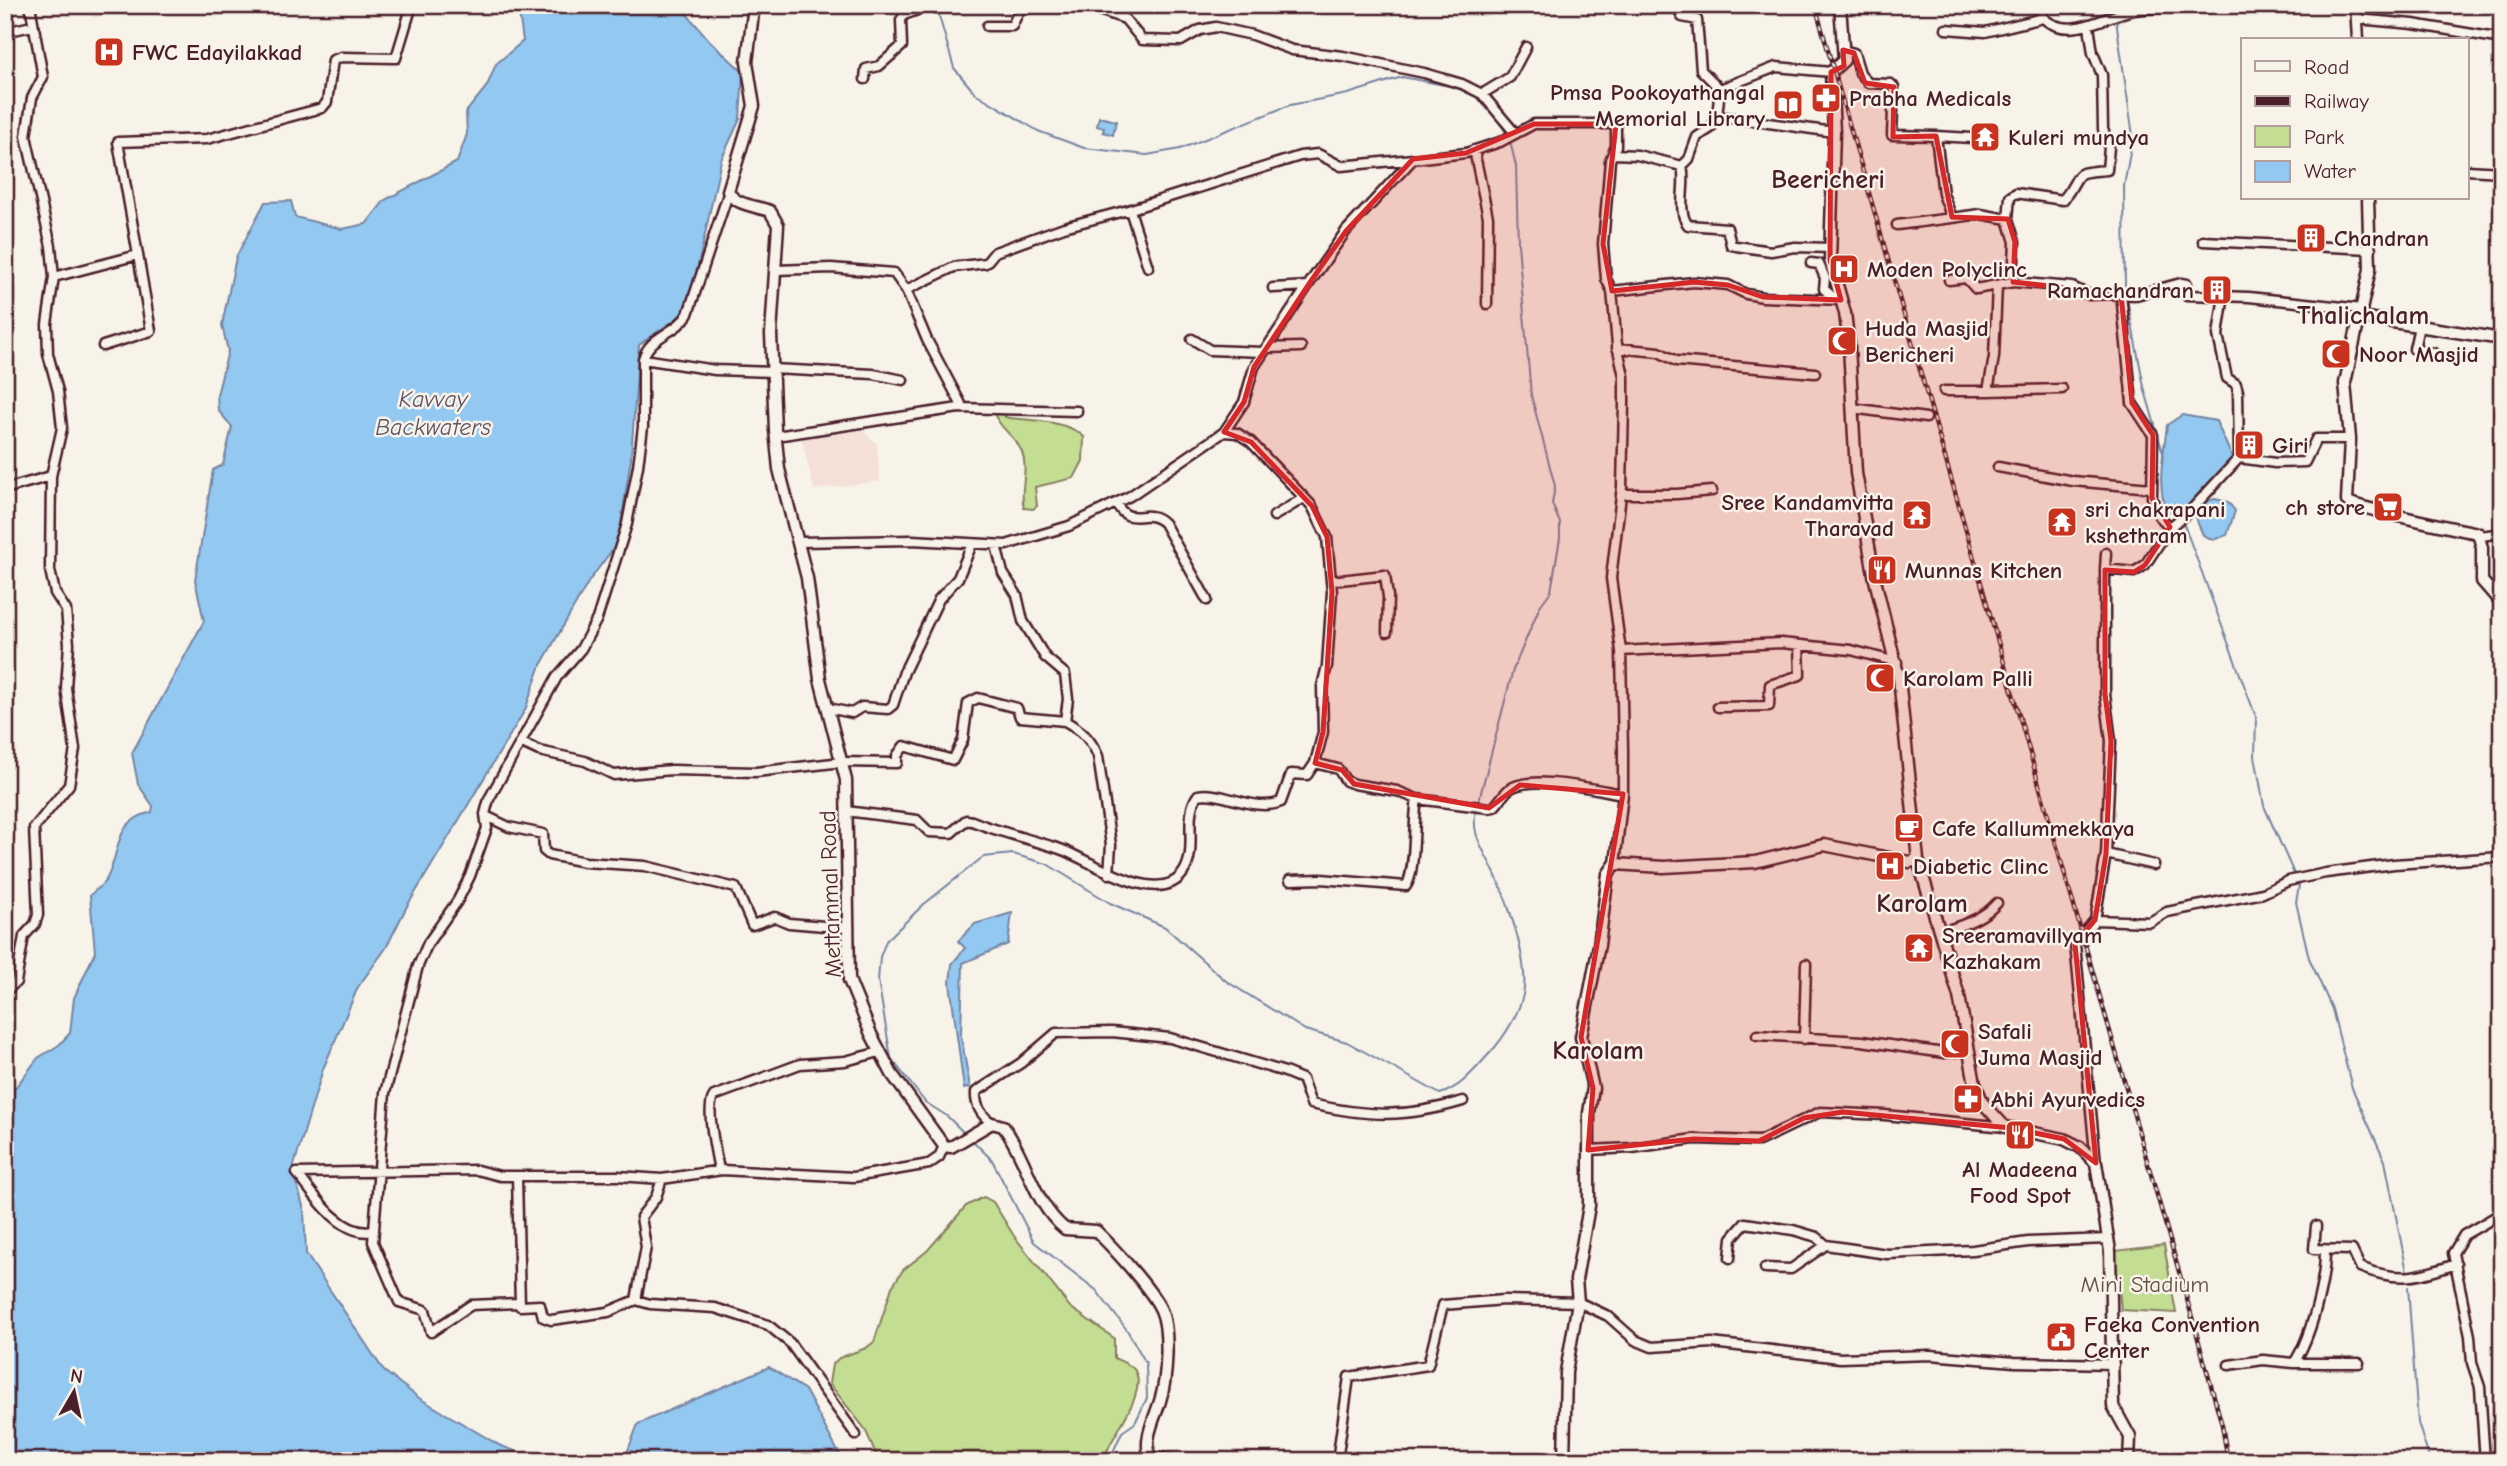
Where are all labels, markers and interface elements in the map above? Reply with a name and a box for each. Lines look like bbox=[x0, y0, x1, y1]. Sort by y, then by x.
hospital icon: FWC Edayilakkad bbox=[92, 35, 126, 69]
legend bbox=[2241, 38, 2468, 200]
place label: FWC Edayilakkad bbox=[132, 39, 302, 66]
text: Road bbox=[2304, 55, 2349, 79]
place label: Pmsa Pookoyathangal Memorial Library bbox=[1550, 79, 1765, 132]
pharmacy icon: Prabha Medicals bbox=[1809, 81, 1843, 115]
place label: Prabha Medicals bbox=[1849, 85, 2011, 112]
library icon: Pmsa Pookoyathangal Memorial Library bbox=[1771, 88, 1805, 122]
text: Railway bbox=[2304, 89, 2369, 113]
temple icon: Kuleri mundya bbox=[1968, 120, 2002, 154]
place label: Kuleri mundya bbox=[2008, 124, 2149, 151]
text: Park bbox=[2304, 125, 2344, 149]
text: Water bbox=[2304, 159, 2357, 183]
district label: Beericheri bbox=[1771, 165, 1885, 195]
building icon: Chandran bbox=[2294, 221, 2328, 255]
place label: Chandran bbox=[2334, 225, 2429, 252]
hospital icon: Moden Polyclinc bbox=[1827, 252, 1861, 286]
place label: Moden Polyclinc bbox=[1867, 256, 2027, 283]
building icon: Ramachandran bbox=[2200, 273, 2234, 307]
place label: Ramachandran bbox=[2047, 277, 2194, 304]
district label: Thalichalam bbox=[2297, 301, 2429, 331]
place label: Huda Masjid Bericheri bbox=[1865, 315, 1989, 368]
mosque icon: Huda Masjid Bericheri bbox=[1825, 324, 1859, 358]
mosque icon: Noor Masjid bbox=[2319, 337, 2353, 371]
place label: Noor Masjid bbox=[2359, 341, 2479, 368]
water label: Kavvay Backwaters bbox=[375, 385, 491, 441]
building icon: Giri bbox=[2232, 428, 2266, 462]
place label: Giri bbox=[2272, 432, 2309, 459]
place label: Sree Kandamvitta Tharavad bbox=[1721, 489, 1894, 542]
supermarket icon: ch store bbox=[2371, 490, 2405, 524]
place label: ch store bbox=[2285, 494, 2365, 521]
place label: sri chakrapani kshethram bbox=[2085, 496, 2226, 549]
temple icon: Sree Kandamvitta Tharavad bbox=[1900, 498, 1934, 532]
temple icon: sri chakrapani kshethram bbox=[2045, 505, 2079, 539]
restaurant icon: Munnas Kitchen bbox=[1865, 553, 1899, 587]
place label: Munnas Kitchen bbox=[1905, 557, 2062, 584]
mosque icon: Karolam Palli bbox=[1863, 661, 1897, 695]
place label: Karolam Palli bbox=[1903, 665, 2033, 692]
street label: Mettammal Road bbox=[814, 810, 847, 978]
cafe icon: Cafe Kallummekkaya bbox=[1892, 811, 1926, 845]
place label: Cafe Kallummekkaya bbox=[1932, 815, 2135, 842]
hospital icon: Diabetic Clinc bbox=[1873, 849, 1907, 883]
place label: Diabetic Clinc bbox=[1913, 853, 2048, 880]
district label: Karolam bbox=[1876, 889, 1968, 919]
place label: Sreeramavillyam Kazhakam bbox=[1942, 922, 2102, 975]
temple icon: Sreeramavillyam Kazhakam bbox=[1902, 931, 1936, 965]
place label: Safali Juma Masjid bbox=[1978, 1018, 2103, 1071]
mosque icon: Safali Juma Masjid bbox=[1938, 1027, 1972, 1061]
district label: Karolam bbox=[1552, 1036, 1644, 1066]
pharmacy icon: Abhi Ayurvedics bbox=[1951, 1082, 1985, 1116]
place label: Abhi Ayurvedics bbox=[1991, 1086, 2145, 1113]
restaurant icon: Al Madeena Food Spot bbox=[2003, 1118, 2037, 1152]
place label: Al Madeena Food Spot bbox=[1962, 1156, 2078, 1209]
park label: Mini Stadium bbox=[2081, 1271, 2209, 1298]
place label: Faeka Convention Center bbox=[2084, 1311, 2260, 1364]
public building icon: Faeka Convention Center bbox=[2044, 1320, 2078, 1354]
north arrow bbox=[38, 1358, 108, 1428]
text: N bbox=[69, 1364, 84, 1388]

